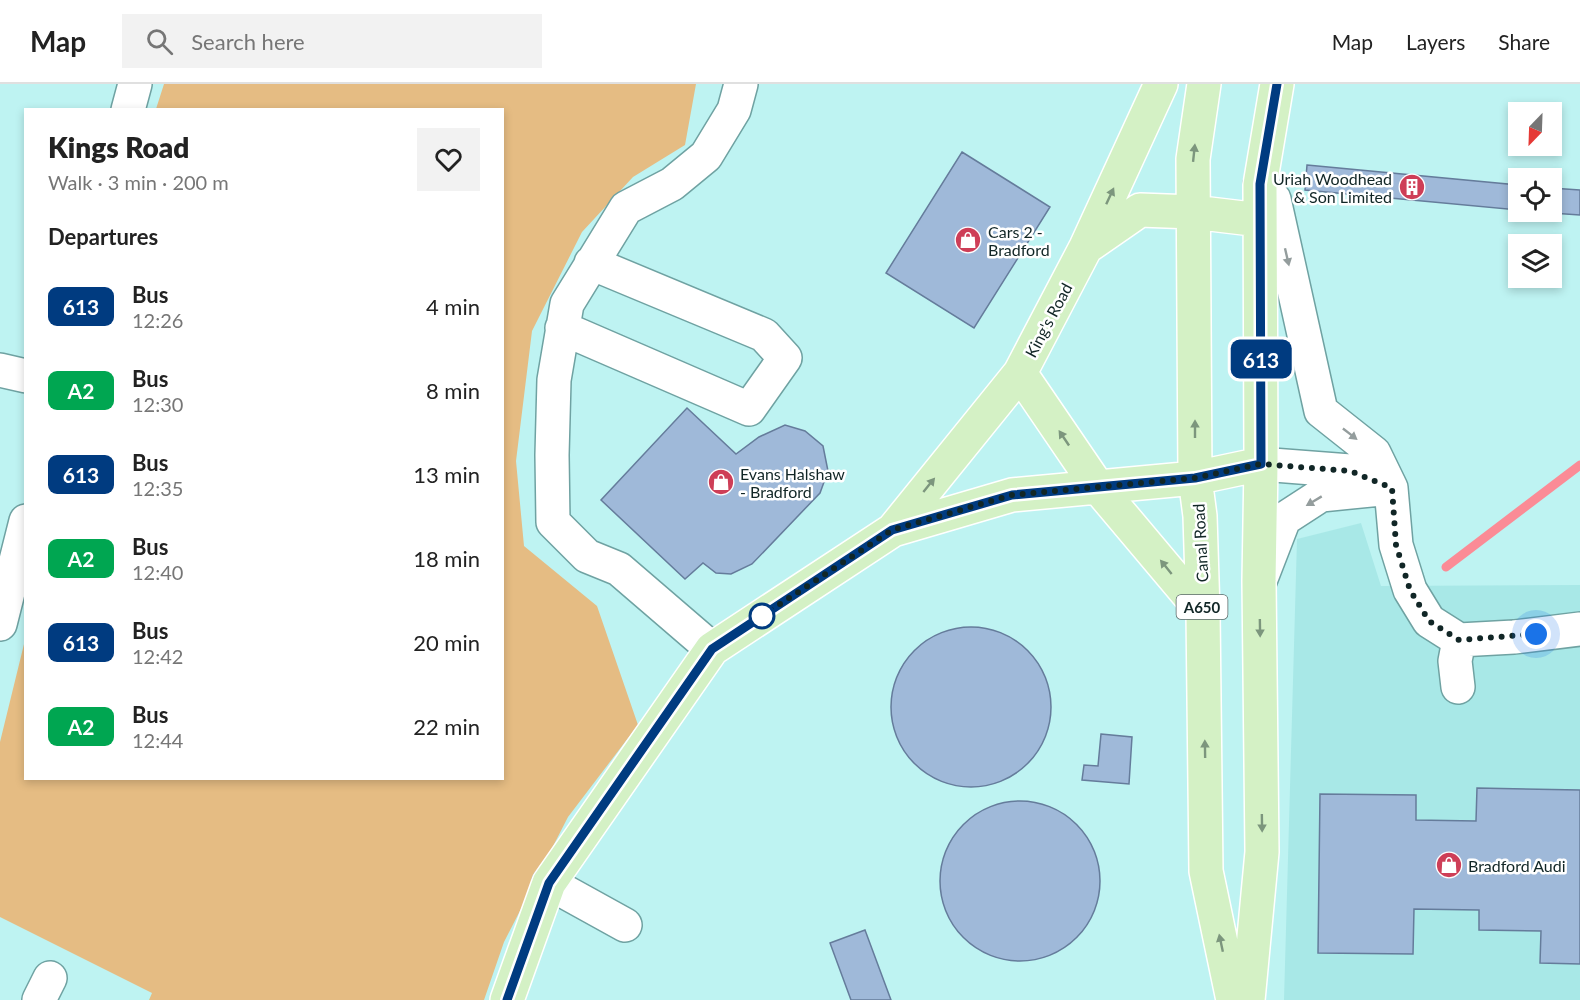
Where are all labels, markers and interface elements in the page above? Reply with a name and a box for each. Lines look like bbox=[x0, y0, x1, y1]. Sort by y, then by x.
search box bbox=[122, 14, 542, 68]
text: Map bbox=[30, 24, 86, 58]
icon: search bbox=[143, 25, 176, 58]
text: Search here bbox=[191, 28, 305, 55]
text: Map bbox=[1332, 29, 1373, 54]
text: Layers bbox=[1406, 29, 1465, 54]
text: Share bbox=[1498, 29, 1550, 54]
north arrow bbox=[1508, 102, 1562, 156]
map controls bbox=[1508, 102, 1562, 288]
button: heart bbox=[417, 128, 480, 191]
text: Kings Road bbox=[48, 130, 189, 164]
one-way arrow bbox=[1189, 144, 1199, 163]
button: locate bbox=[1508, 168, 1562, 222]
place label: Uriah Woodhead & Son Limited bbox=[1273, 169, 1392, 206]
text: Walk · 3 min · 200 m bbox=[48, 170, 229, 194]
building icon: Uriah Woodhead & Son Limited bbox=[1397, 172, 1427, 202]
one-way arrow bbox=[1105, 188, 1114, 205]
place label: Cars 2 - Bradford bbox=[988, 222, 1050, 259]
text: Departures bbox=[48, 223, 158, 250]
shop icon: Cars 2 - Bradford bbox=[953, 225, 983, 255]
button: layers bbox=[1508, 234, 1562, 288]
one-way arrow bbox=[1283, 248, 1292, 267]
street label: King's Road bbox=[1021, 280, 1075, 360]
text: Bus bbox=[132, 281, 168, 308]
text: 4 min bbox=[426, 293, 480, 320]
text: 613 bbox=[63, 294, 99, 319]
text: 12:26 bbox=[132, 308, 183, 332]
line badge: 613 bbox=[1226, 340, 1296, 378]
text: 613 bbox=[1243, 347, 1279, 372]
text: Bus bbox=[132, 365, 168, 392]
text: 8 min bbox=[426, 377, 480, 404]
text: A2 bbox=[68, 378, 94, 403]
text: 12:30 bbox=[132, 392, 183, 416]
one-way arrow bbox=[1190, 419, 1200, 438]
one-way arrow bbox=[1342, 428, 1358, 441]
one-way arrow bbox=[1059, 430, 1070, 446]
text: Bus bbox=[132, 449, 168, 476]
text: 13 min bbox=[413, 461, 480, 488]
text: 613 bbox=[63, 462, 99, 487]
place label: Evans Halshaw - Bradford bbox=[740, 464, 845, 501]
shop icon: Evans Halshaw - Bradford bbox=[706, 467, 736, 497]
text: 12:35 bbox=[132, 476, 183, 500]
one-way arrow bbox=[923, 477, 935, 492]
one-way arrow bbox=[1306, 495, 1322, 506]
street label: Canal Road bbox=[1188, 503, 1212, 583]
text: Bus bbox=[132, 533, 168, 560]
text: 18 min bbox=[413, 545, 480, 572]
text: A2 bbox=[68, 546, 94, 571]
one-way arrow bbox=[1159, 559, 1172, 575]
text: 12:40 bbox=[132, 560, 183, 584]
road number: A650 bbox=[1176, 595, 1228, 619]
unlabelled marker bbox=[749, 603, 775, 629]
text: Bus bbox=[132, 617, 168, 644]
one-way arrow bbox=[1255, 618, 1265, 637]
your location bbox=[1521, 619, 1551, 649]
text: 20 min bbox=[413, 629, 480, 656]
text: 613 bbox=[63, 630, 99, 655]
text: 12:42 bbox=[132, 644, 183, 668]
text: Bus bbox=[132, 701, 168, 728]
text: 22 min bbox=[413, 713, 480, 740]
text: A2 bbox=[68, 714, 94, 739]
text: 12:44 bbox=[132, 728, 183, 752]
one-way arrow bbox=[1200, 740, 1209, 759]
one-way arrow bbox=[1257, 813, 1267, 832]
shop icon: Bradford Audi bbox=[1434, 850, 1464, 880]
place label: Bradford Audi bbox=[1468, 856, 1566, 875]
one-way arrow bbox=[1216, 933, 1225, 952]

